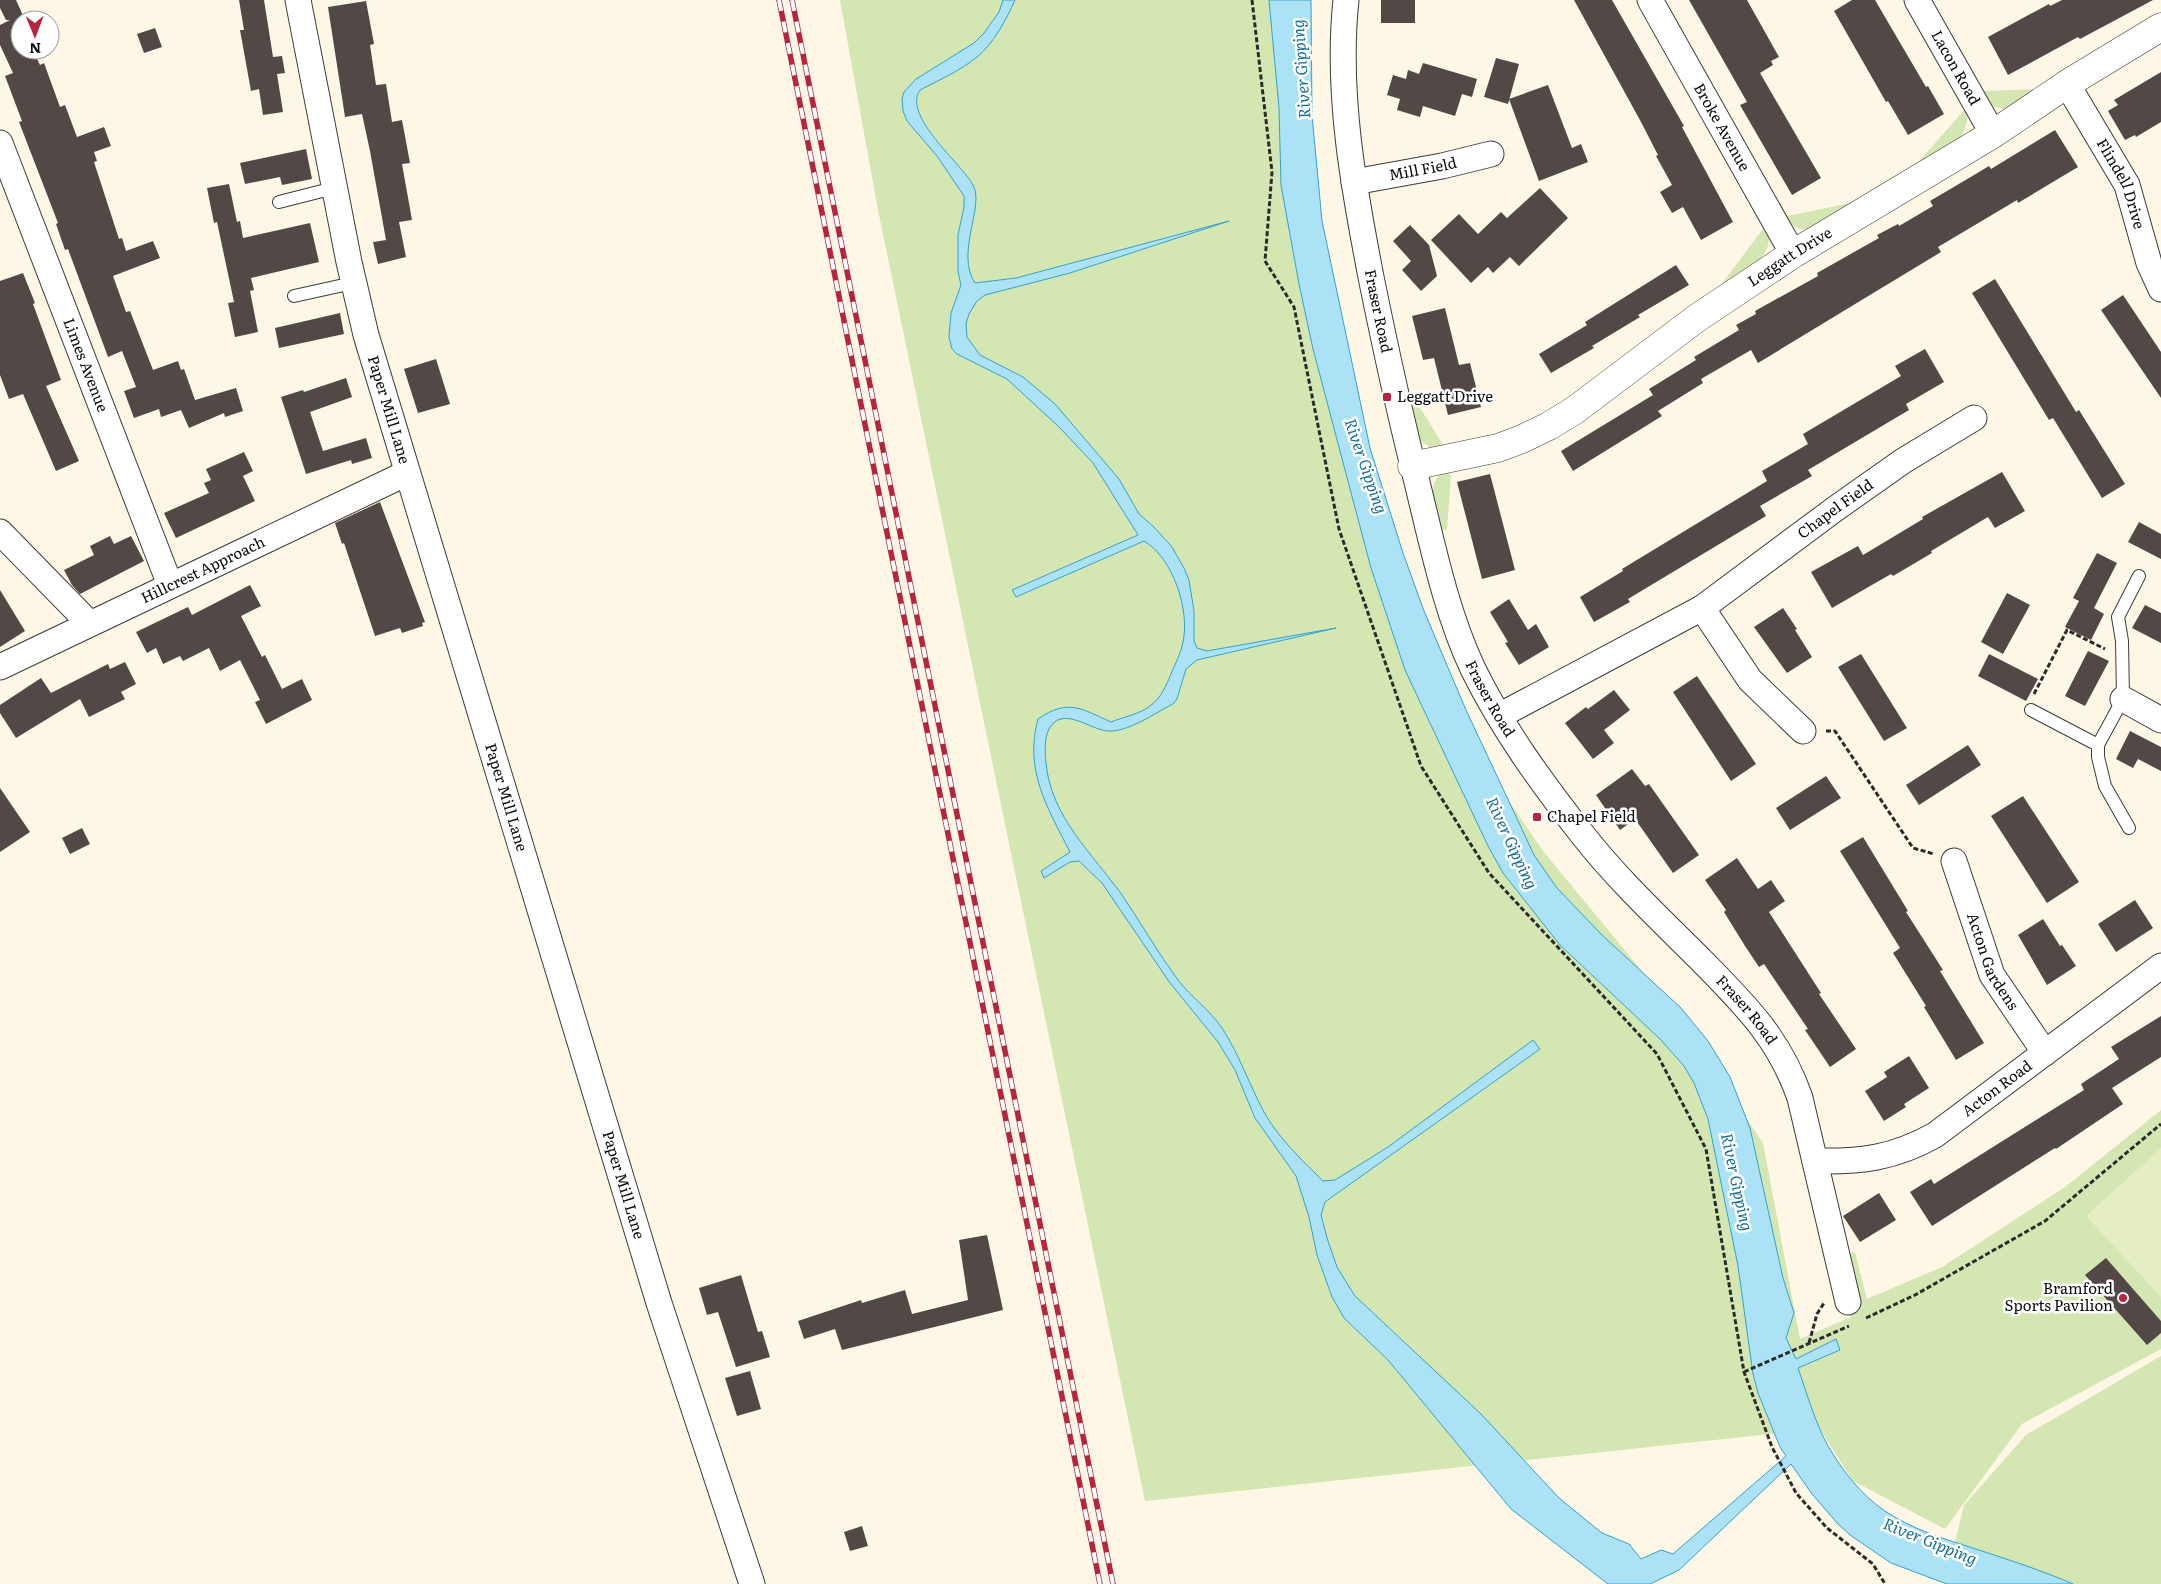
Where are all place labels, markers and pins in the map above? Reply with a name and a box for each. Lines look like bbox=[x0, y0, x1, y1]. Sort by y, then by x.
place label: Leggatt Drive bbox=[1397, 384, 1493, 407]
marker: Leggatt Drive bbox=[1381, 391, 1393, 403]
place label: Chapel Field bbox=[1547, 804, 1636, 827]
marker: Chapel Field bbox=[1531, 811, 1543, 823]
place label: Bramford Sports Pavilion bbox=[2005, 1276, 2113, 1316]
marker: Bramford Sports Pavilion bbox=[2117, 1292, 2129, 1304]

